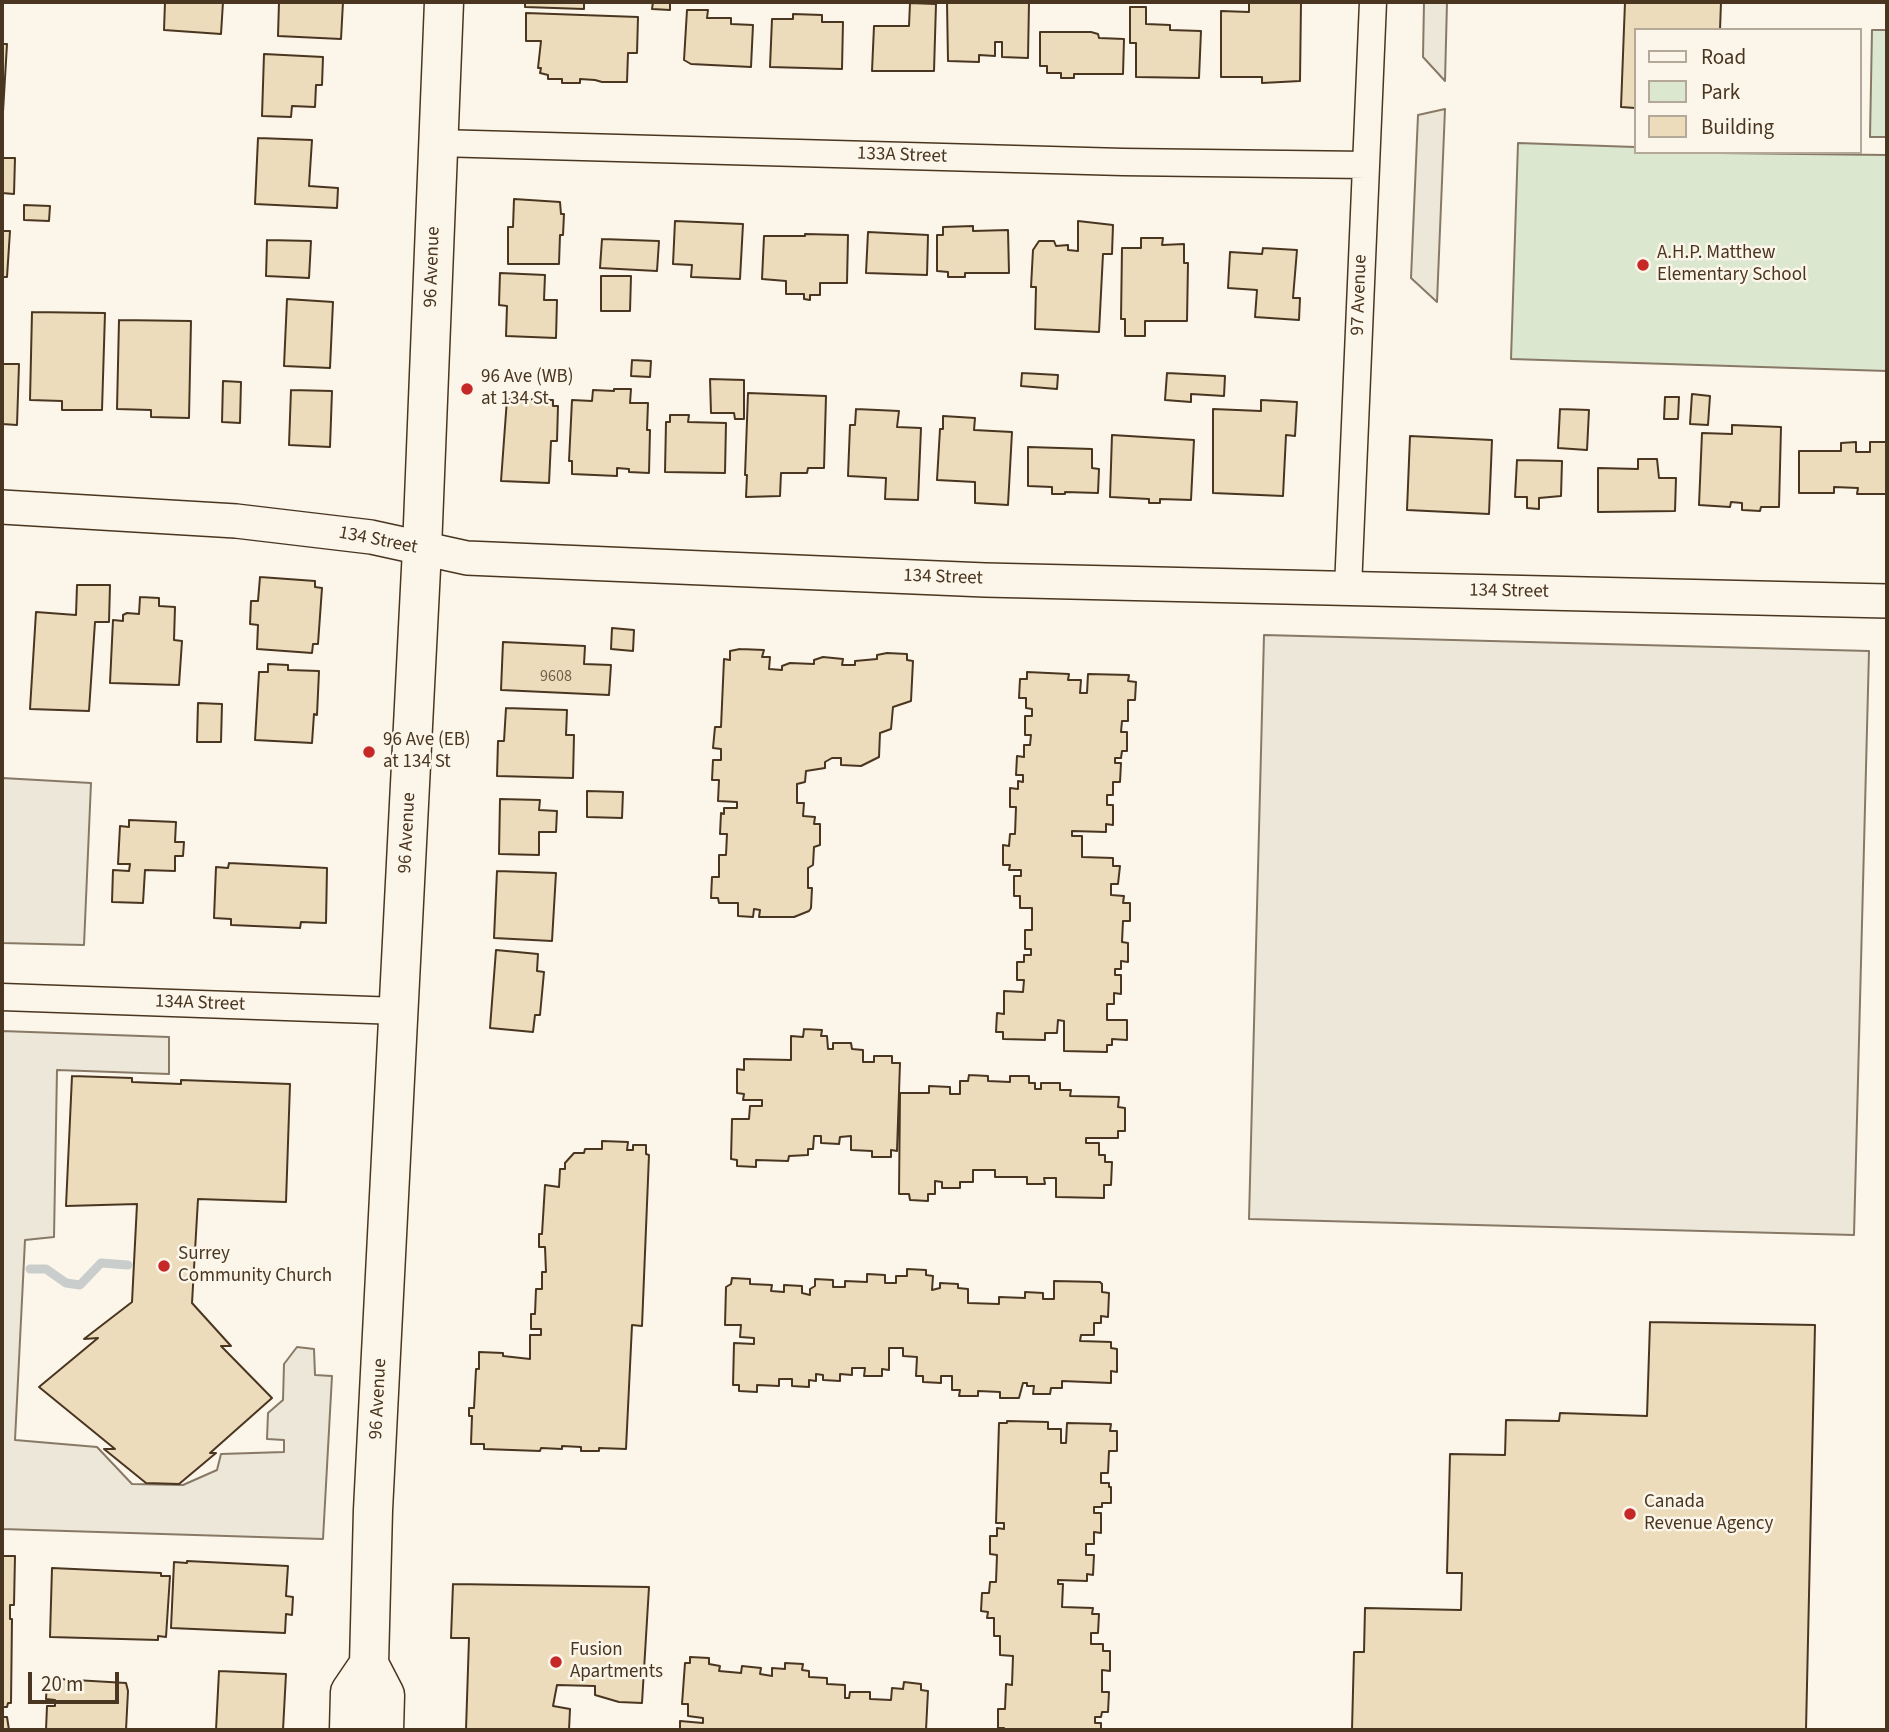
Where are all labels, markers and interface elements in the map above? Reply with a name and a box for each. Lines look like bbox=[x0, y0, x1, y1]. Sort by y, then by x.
legend bbox=[1633, 28, 1861, 154]
text: Road bbox=[1701, 42, 1746, 72]
text: Park bbox=[1701, 77, 1740, 107]
text: Building bbox=[1701, 112, 1774, 142]
street label: 133A Street bbox=[857, 143, 947, 169]
street label: 96 Avenue bbox=[420, 226, 446, 308]
place label: A.H.P. Matthew Elementary School bbox=[1657, 243, 1807, 287]
street label: 97 Avenue bbox=[1347, 254, 1373, 336]
marker: A.H.P. Matthew Elementary School bbox=[1635, 257, 1651, 273]
place label: 96 Ave (WB) at 134 St bbox=[481, 367, 574, 411]
marker: 96 Ave (WB) at 134 St bbox=[459, 381, 475, 397]
street label: 134 Street bbox=[337, 522, 419, 560]
street label: 134 Street bbox=[903, 565, 983, 591]
street label: 134 Street bbox=[1469, 580, 1549, 604]
house number: 9608 bbox=[540, 667, 572, 687]
place label: 96 Ave (EB) at 134 St bbox=[383, 730, 471, 774]
marker: 96 Ave (EB) at 134 St bbox=[361, 744, 377, 760]
street label: 96 Avenue bbox=[394, 792, 422, 874]
street label: 134A Street bbox=[155, 991, 245, 1017]
place label: Surrey Community Church bbox=[178, 1244, 332, 1288]
marker: Surrey Community Church bbox=[156, 1258, 172, 1274]
street label: 96 Avenue bbox=[365, 1358, 393, 1440]
place label: Canada Revenue Agency bbox=[1644, 1492, 1773, 1536]
marker: Canada Revenue Agency bbox=[1622, 1506, 1638, 1522]
place label: Fusion Apartments bbox=[570, 1640, 663, 1684]
marker: Fusion Apartments bbox=[548, 1654, 564, 1670]
scale bar bbox=[32, 1658, 122, 1702]
text: 20 m bbox=[41, 1669, 83, 1699]

